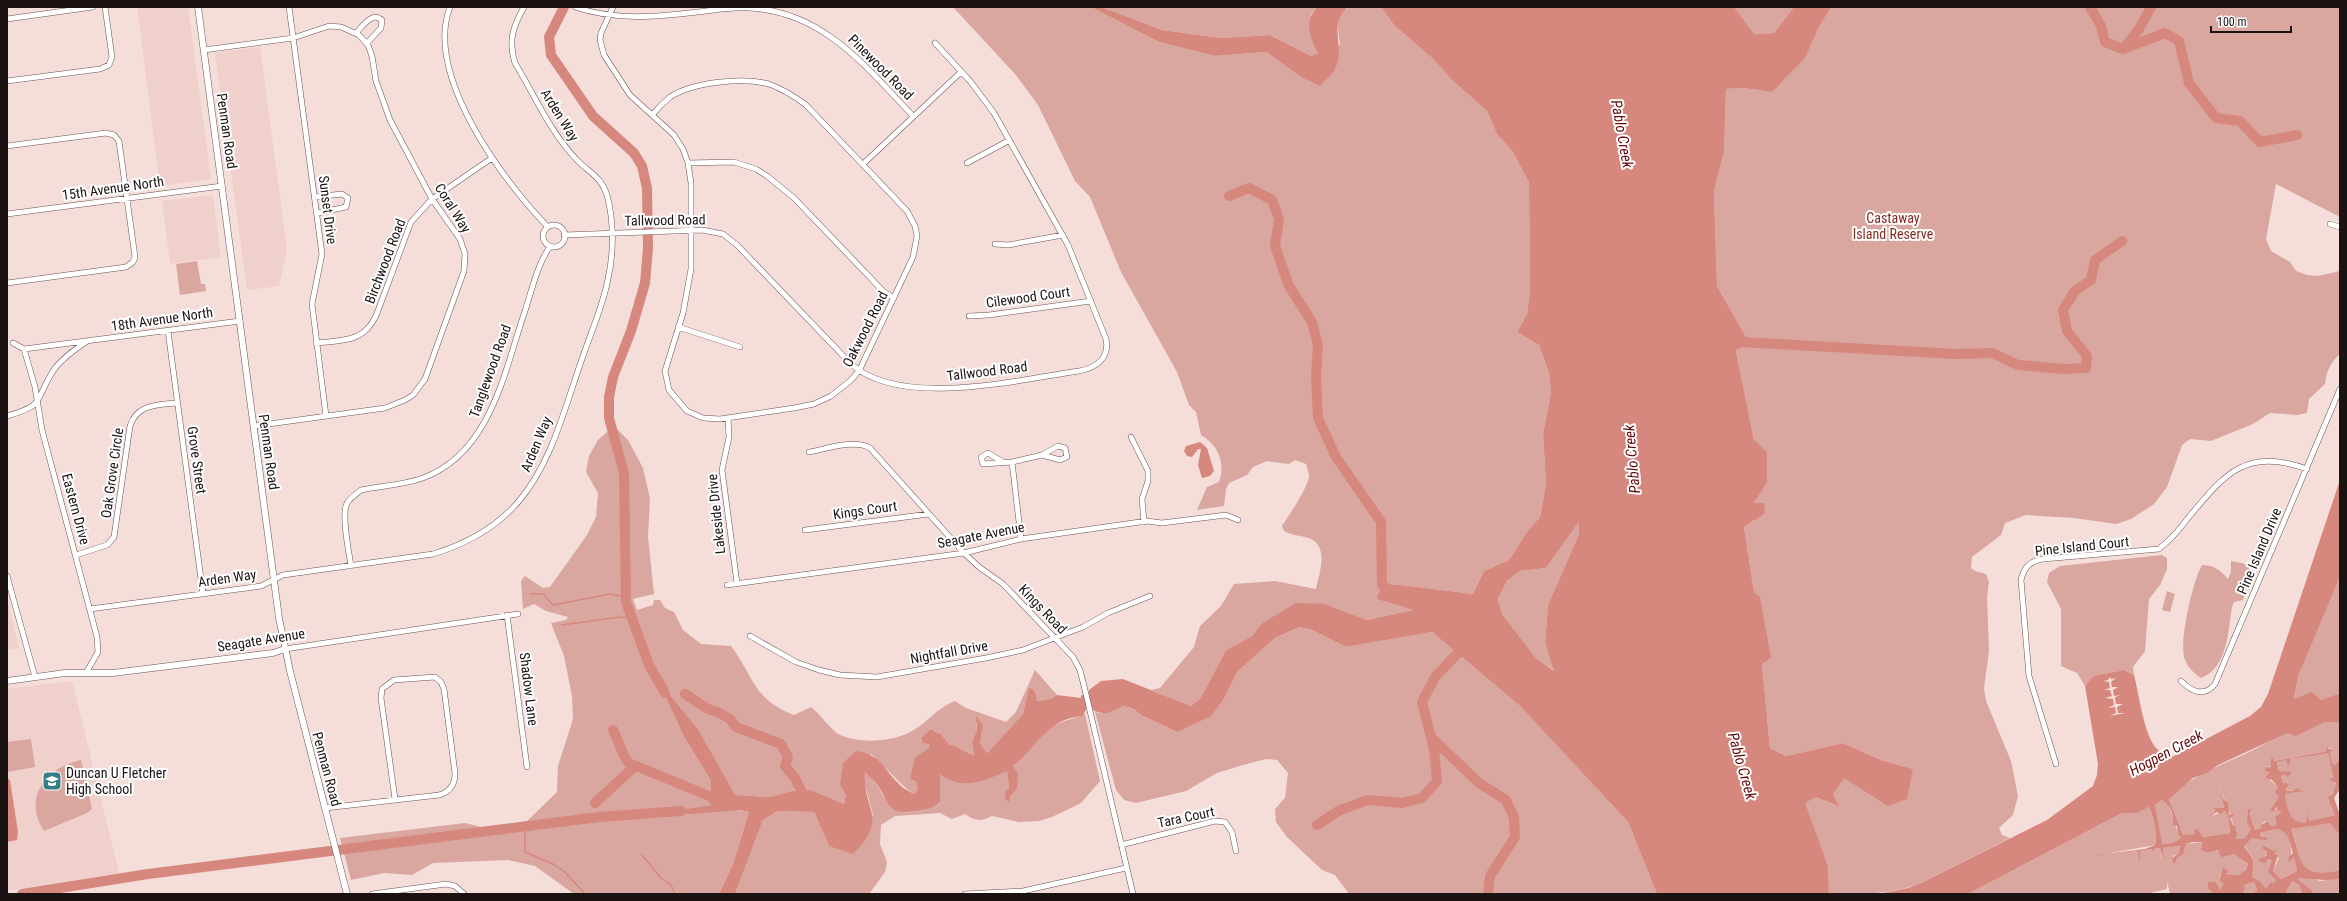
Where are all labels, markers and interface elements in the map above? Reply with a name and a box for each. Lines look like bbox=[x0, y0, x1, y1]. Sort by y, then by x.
scale bar bbox=[2211, 8, 2291, 34]
text: 100 m bbox=[2217, 15, 2247, 29]
street label: Pinewood Road bbox=[845, 31, 917, 103]
street label: Arden Way bbox=[538, 86, 582, 144]
street label: Penman Road bbox=[214, 92, 240, 170]
water label: Pablo Creek bbox=[1607, 98, 1637, 170]
street label: 15th Avenue North bbox=[61, 173, 165, 203]
street label: Sunset Drive bbox=[316, 175, 340, 246]
street label: Coral Way bbox=[432, 180, 474, 236]
park label: Castaway Island Reserve bbox=[1853, 210, 1934, 242]
street label: Tallwood Road bbox=[624, 211, 706, 229]
street label: Birchwood Road bbox=[361, 216, 409, 306]
street label: Cilewood Court bbox=[985, 283, 1071, 311]
street label: Oakwood Road bbox=[839, 288, 891, 370]
street label: 18th Avenue North bbox=[110, 304, 214, 334]
street label: Tanglewood Road bbox=[466, 322, 514, 420]
street label: Tallwood Road bbox=[946, 358, 1028, 384]
street label: Penman Road bbox=[256, 413, 282, 491]
street label: Arden Way bbox=[517, 414, 555, 474]
water label: Pablo Creek bbox=[1620, 423, 1644, 494]
street label: Grove Street bbox=[184, 425, 210, 495]
street label: Oak Grove Circle bbox=[98, 426, 126, 519]
street label: Eastern Drive bbox=[59, 472, 93, 547]
street label: Lakeside Drive bbox=[704, 473, 728, 555]
street label: Kings Court bbox=[832, 498, 898, 522]
street label: Pine Island Drive bbox=[2234, 505, 2285, 597]
street label: Seagate Avenue bbox=[936, 519, 1026, 551]
street label: Pine Island Court bbox=[2034, 533, 2130, 559]
street label: Arden Way bbox=[197, 566, 257, 590]
street label: Kings Road bbox=[1016, 581, 1070, 637]
street label: Seagate Avenue bbox=[216, 625, 306, 655]
street label: Nightfall Drive bbox=[909, 637, 989, 667]
street label: Shadow Lane bbox=[517, 651, 541, 727]
water label: Hogpen Creek bbox=[2126, 726, 2206, 780]
street label: Penman Road bbox=[309, 730, 345, 808]
water label: Pablo Creek bbox=[1724, 730, 1760, 802]
place label: Duncan U Fletcher High School bbox=[66, 765, 167, 797]
school or university icon: Duncan U Fletcher High School bbox=[41, 770, 63, 792]
street label: Tara Court bbox=[1156, 803, 1216, 831]

